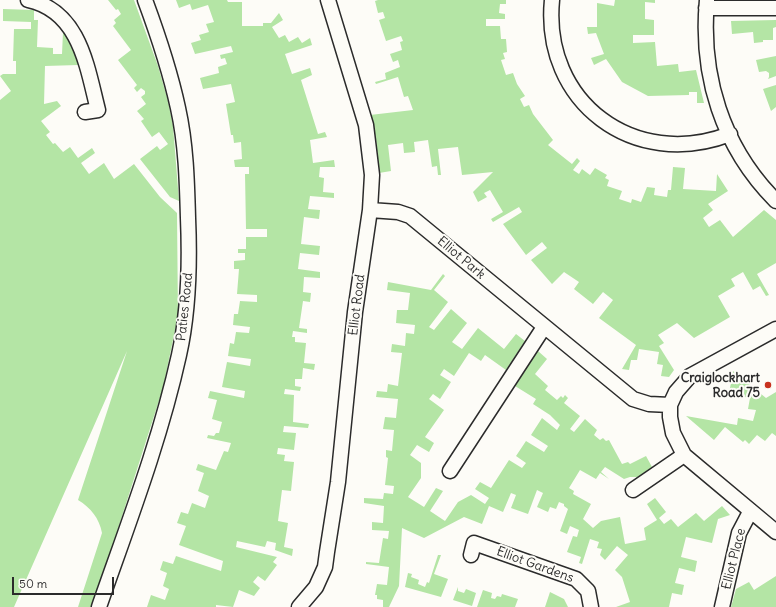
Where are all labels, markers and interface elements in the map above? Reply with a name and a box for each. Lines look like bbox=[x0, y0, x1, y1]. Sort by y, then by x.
street label: Elliot Park bbox=[434, 233, 488, 283]
street label: Paties Road bbox=[174, 272, 196, 342]
street label: Elliot Road bbox=[346, 274, 368, 336]
place label: Craiglockhart Road 75 bbox=[681, 370, 760, 401]
marker: Craiglockhart Road 75 bbox=[763, 380, 773, 390]
street label: Elliot Place bbox=[719, 527, 749, 591]
street label: Elliot Gardens bbox=[494, 544, 576, 586]
scale bar bbox=[14, 569, 116, 595]
text: 50 m bbox=[19, 576, 47, 591]

